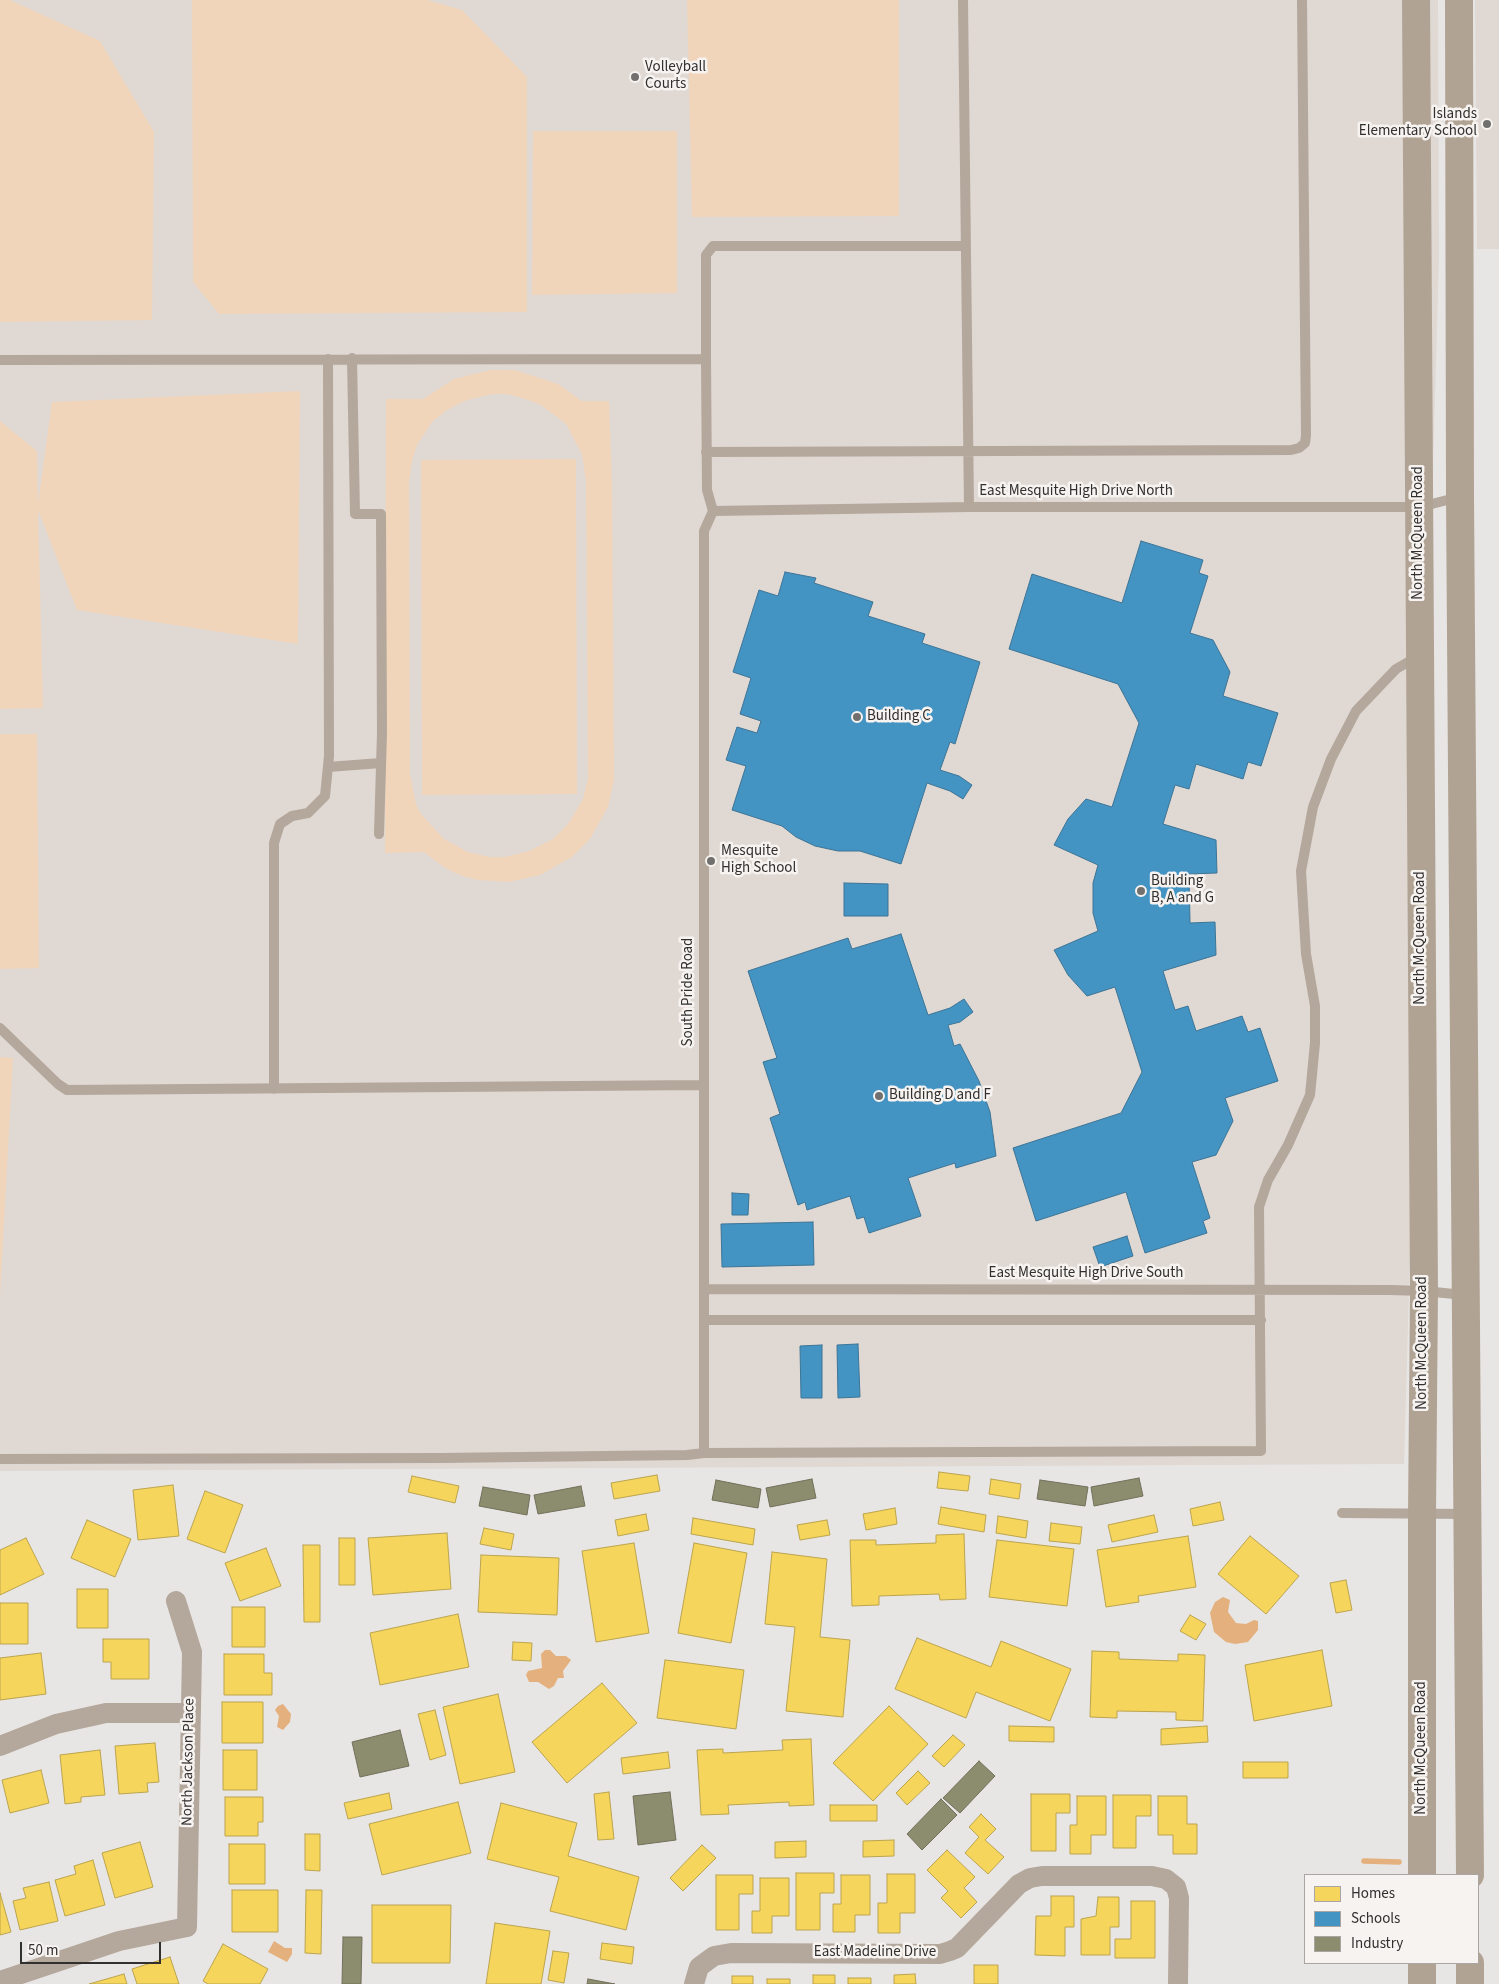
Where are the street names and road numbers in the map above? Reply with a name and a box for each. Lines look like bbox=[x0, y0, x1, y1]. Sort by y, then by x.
street label: North McQueen Road bbox=[1410, 466, 1428, 600]
street label: East Mesquite High Drive North bbox=[979, 483, 1173, 501]
street label: North McQueen Road bbox=[1412, 871, 1430, 1005]
street label: South Pride Road bbox=[680, 938, 698, 1046]
street label: East Mesquite High Drive South bbox=[989, 1265, 1183, 1283]
street label: North McQueen Road bbox=[1414, 1276, 1432, 1410]
street label: North McQueen Road bbox=[1413, 1681, 1431, 1815]
street label: North Jackson Place bbox=[179, 1698, 199, 1826]
street label: East Madeline Drive bbox=[814, 1944, 936, 1962]

